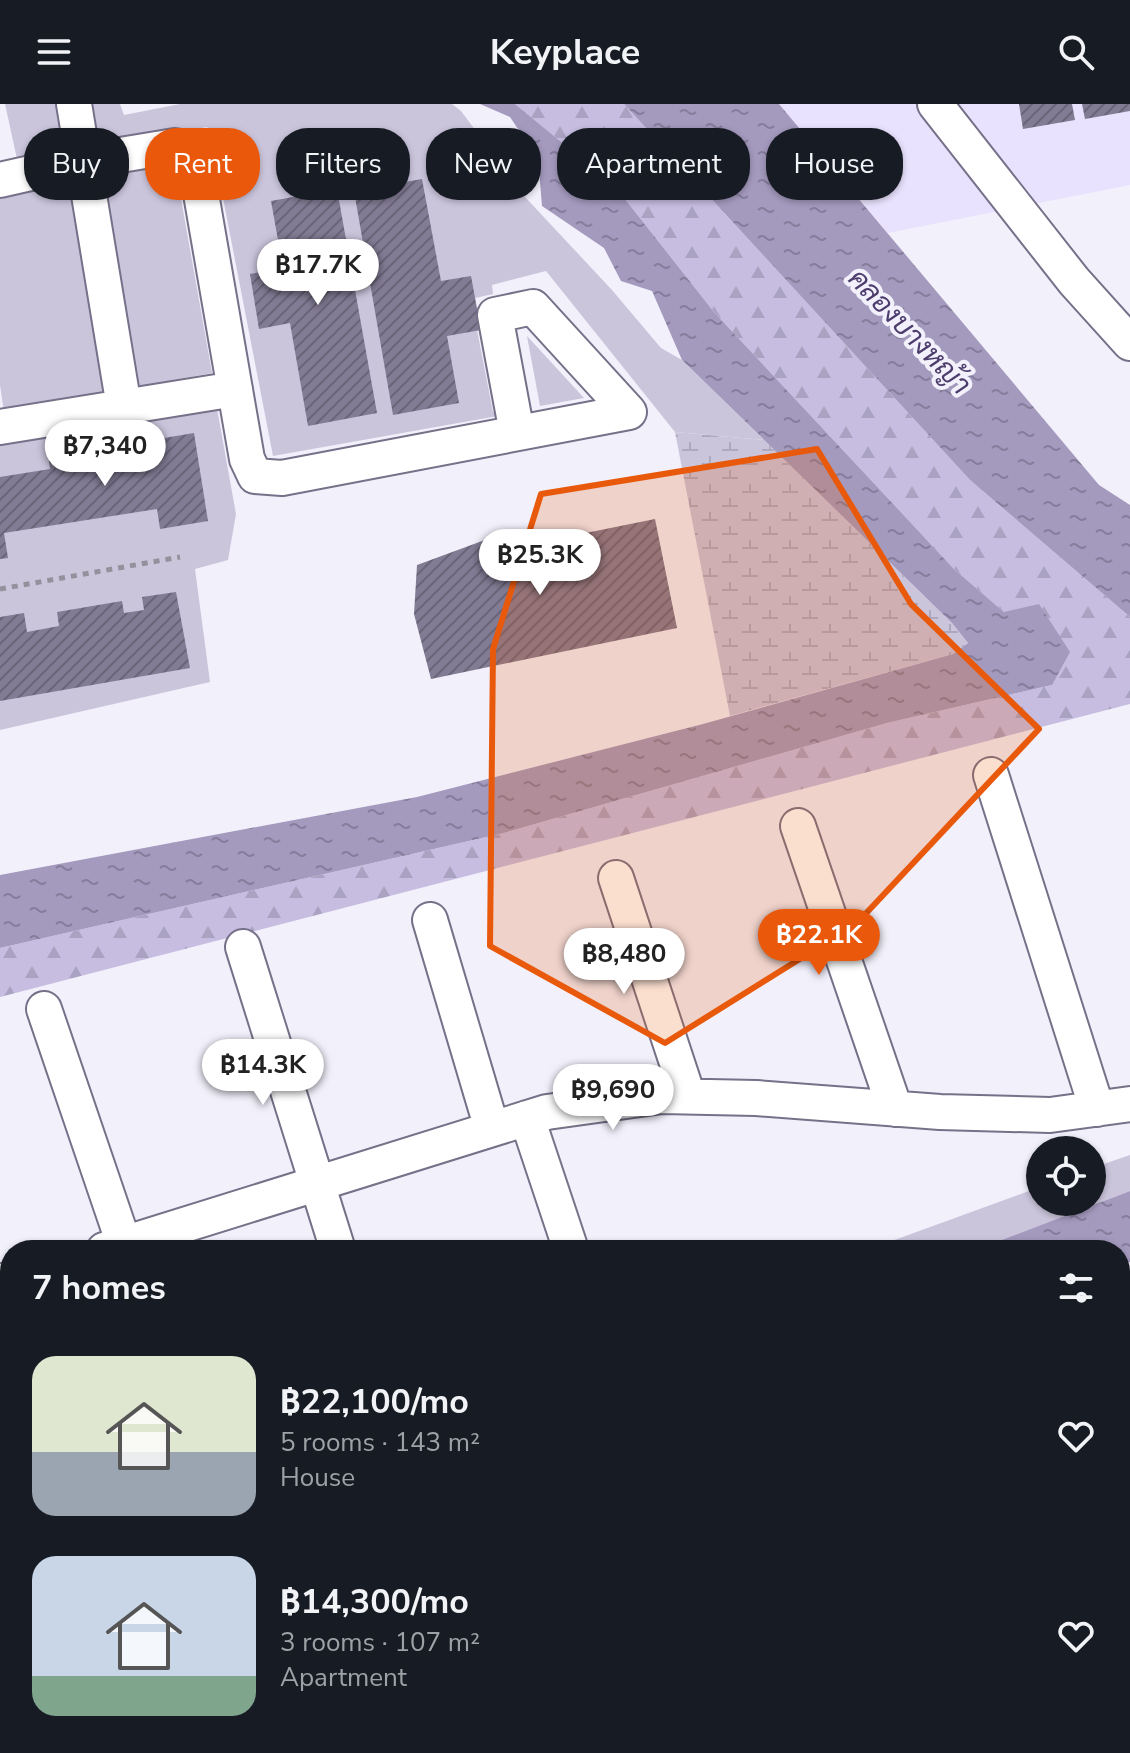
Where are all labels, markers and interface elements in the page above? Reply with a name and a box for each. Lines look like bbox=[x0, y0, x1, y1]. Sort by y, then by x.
text: Keyplace bbox=[490, 28, 640, 77]
icon: menu bbox=[32, 30, 76, 74]
icon: search bbox=[1054, 30, 1098, 74]
chip: Buy bbox=[24, 128, 129, 200]
chip: Rent bbox=[145, 128, 260, 200]
chip: Filters bbox=[276, 128, 410, 200]
chip: New bbox=[426, 128, 541, 200]
chip: Apartment bbox=[557, 128, 750, 200]
chip: House bbox=[766, 128, 903, 200]
pin: ฿17.7K bbox=[253, 239, 383, 307]
text: ฿17.7K bbox=[275, 247, 361, 282]
water label: คลองบางหญ้า bbox=[840, 260, 980, 403]
pin: ฿7,340 bbox=[40, 420, 170, 488]
text: ฿7,340 bbox=[63, 428, 147, 463]
pin: ฿25.3K bbox=[475, 529, 605, 597]
text: ฿25.3K bbox=[497, 537, 583, 572]
pin: ฿22.1K bbox=[754, 909, 884, 977]
text: ฿22.1K bbox=[776, 917, 862, 952]
pin: ฿8,480 bbox=[559, 928, 689, 996]
text: ฿8,480 bbox=[582, 936, 666, 971]
pin: ฿14.3K bbox=[198, 1039, 328, 1107]
text: ฿14.3K bbox=[220, 1047, 306, 1082]
pin: ฿9,690 bbox=[548, 1064, 678, 1132]
text: ฿9,690 bbox=[571, 1072, 655, 1107]
map controls bbox=[1026, 1136, 1106, 1216]
button: locate bbox=[1026, 1136, 1106, 1216]
text: 7 homes bbox=[32, 1265, 166, 1311]
icon: filters bbox=[1054, 1266, 1098, 1310]
text: ฿22,100/mo bbox=[280, 1379, 469, 1425]
icon: home bbox=[96, 1388, 192, 1484]
icon: heart bbox=[1054, 1414, 1098, 1458]
text: 5 rooms · 143 m² bbox=[280, 1425, 480, 1460]
text: House bbox=[280, 1460, 355, 1495]
text: ฿14,300/mo bbox=[280, 1579, 469, 1625]
icon: home bbox=[96, 1588, 192, 1684]
icon: heart bbox=[1054, 1614, 1098, 1658]
text: 3 rooms · 107 m² bbox=[280, 1625, 480, 1660]
text: Apartment bbox=[280, 1660, 407, 1695]

